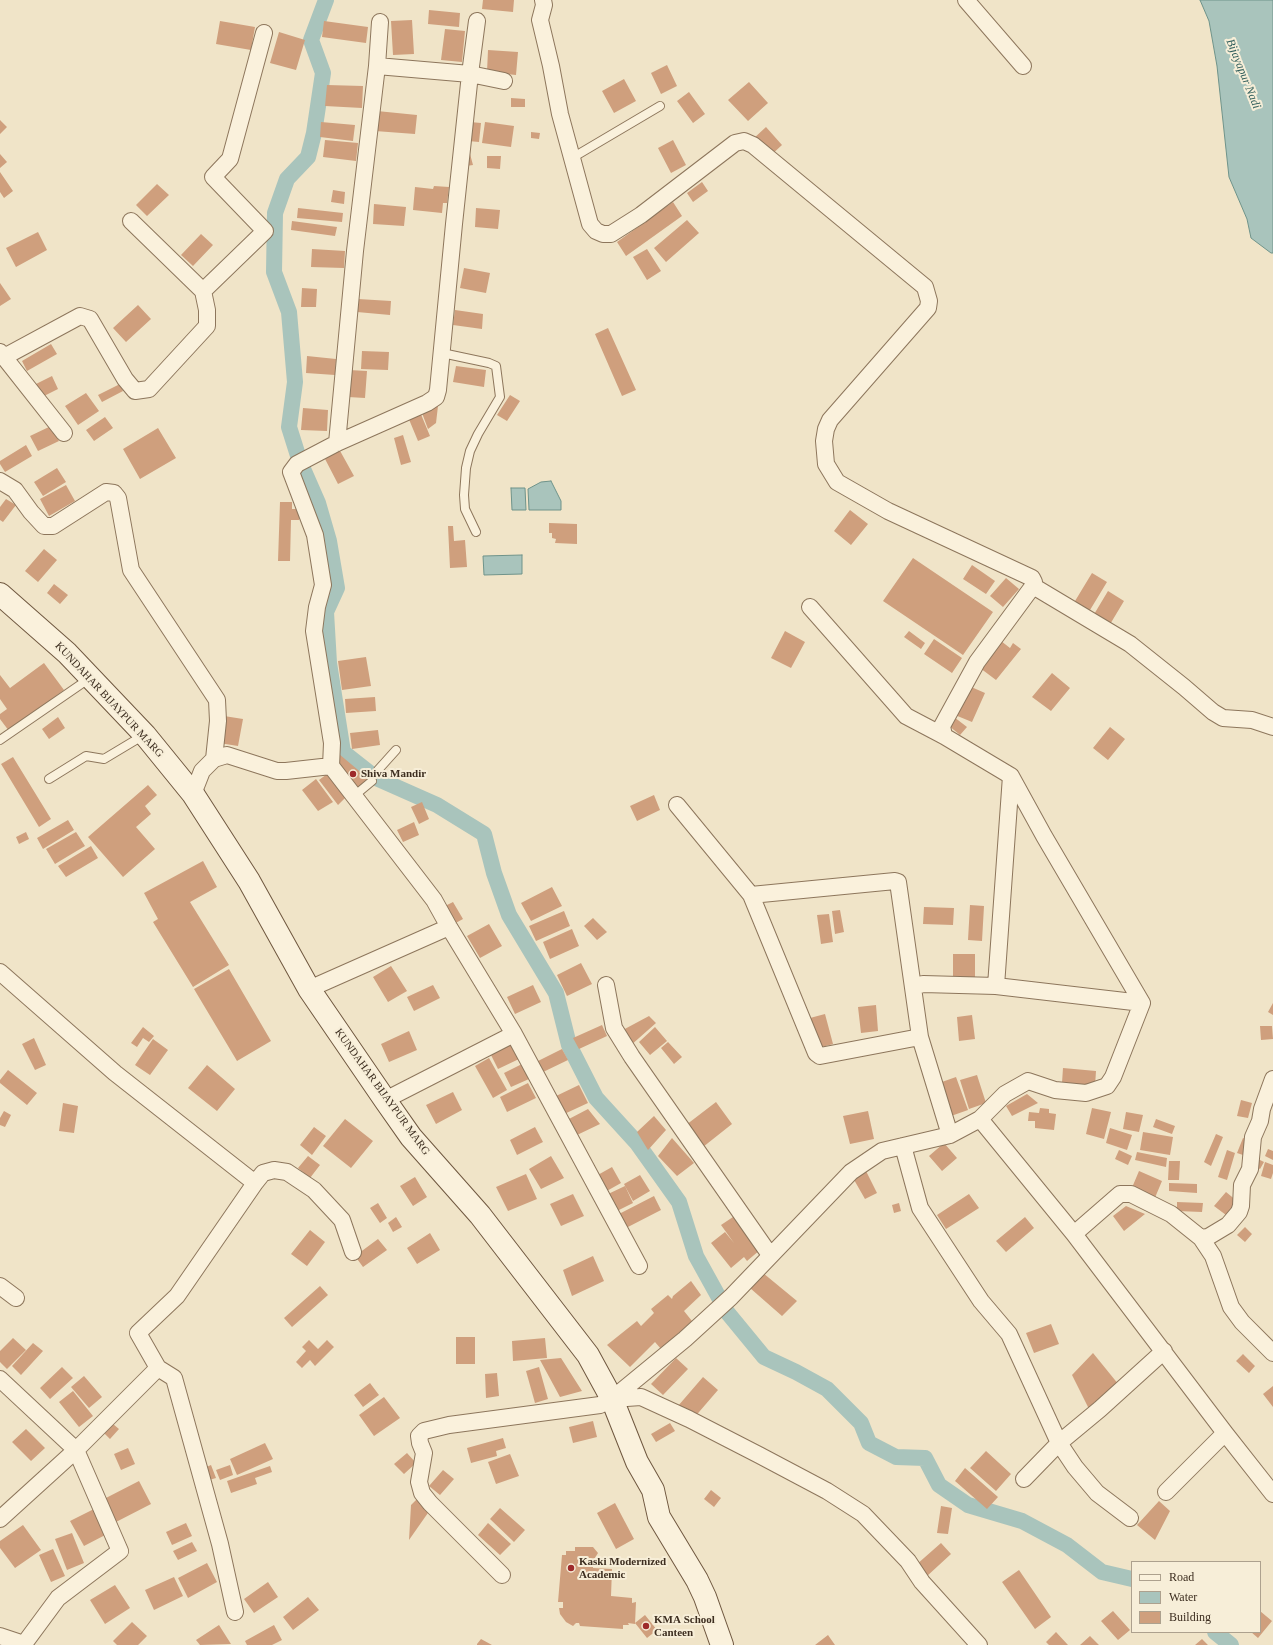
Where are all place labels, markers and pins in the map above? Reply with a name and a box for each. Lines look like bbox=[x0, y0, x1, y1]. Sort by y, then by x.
place label: Shiva Mandir bbox=[361, 767, 426, 781]
marker: Shiva Mandir bbox=[348, 769, 358, 779]
place label: Kaski Modernized Academic bbox=[579, 1555, 666, 1581]
marker: Kaski Modernized Academic bbox=[566, 1563, 576, 1573]
place label: KMA School Canteen bbox=[654, 1613, 715, 1639]
marker: KMA School Canteen bbox=[641, 1621, 651, 1631]

